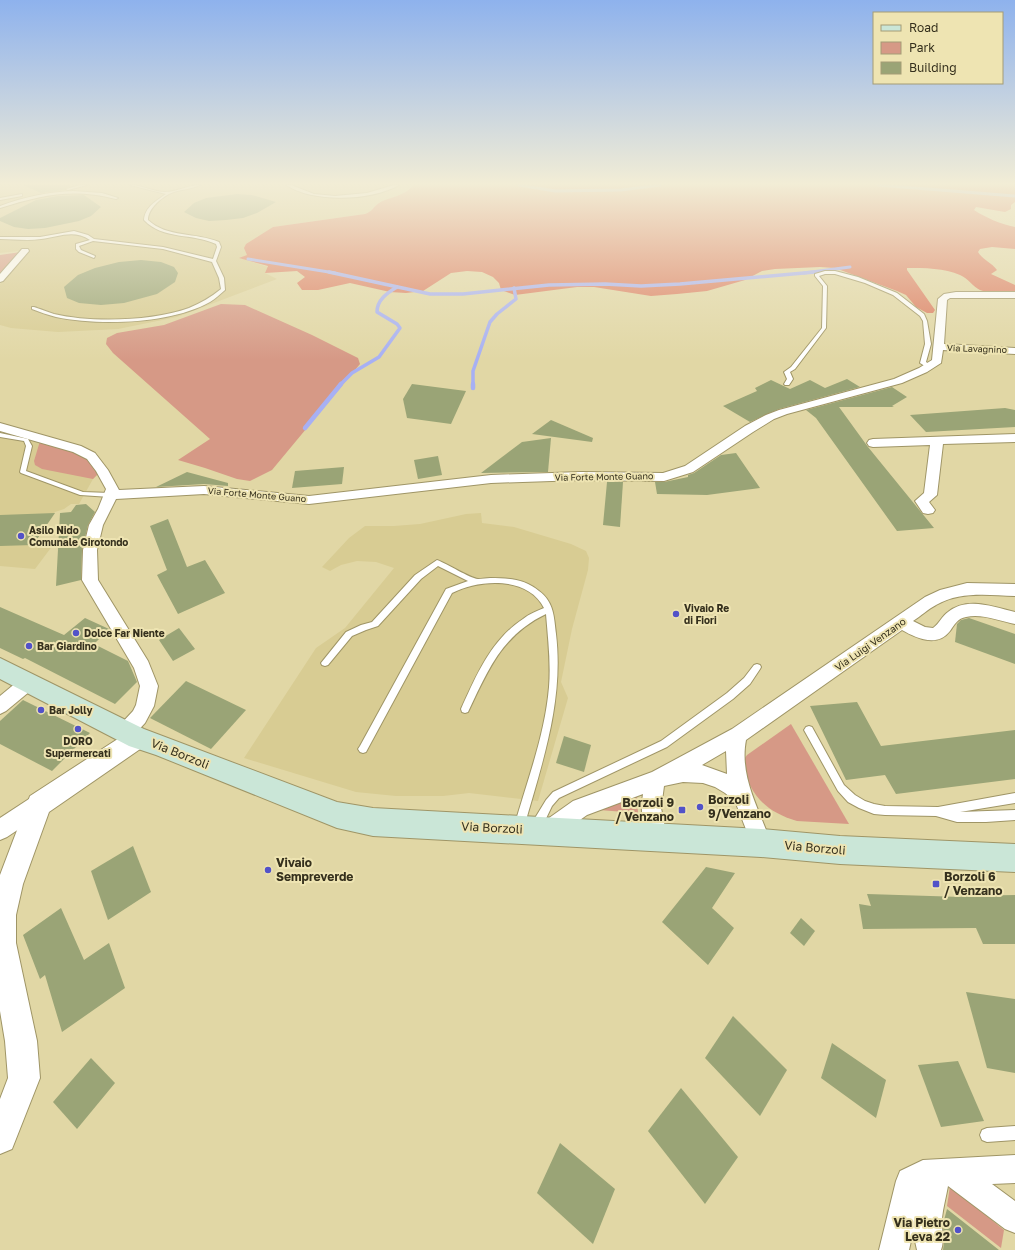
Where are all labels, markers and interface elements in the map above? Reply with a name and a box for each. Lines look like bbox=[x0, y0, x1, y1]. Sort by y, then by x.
legend bbox=[873, 12, 1003, 84]
text: Road bbox=[909, 20, 938, 35]
text: Park bbox=[909, 40, 935, 55]
text: Building bbox=[909, 60, 957, 75]
street label: Via Lavagnino bbox=[947, 342, 1007, 355]
street label: Via Forte Monte Guano bbox=[555, 470, 653, 483]
street label: Via Forte Monte Guano bbox=[207, 485, 307, 504]
place label: Asilo Nido Comunale Girotondo bbox=[29, 524, 128, 548]
marker: Asilo Nido Comunale Girotondo bbox=[16, 531, 26, 541]
place label: Vivaio Re di Fiori bbox=[684, 602, 729, 626]
marker: Vivaio Re di Fiori bbox=[671, 609, 681, 619]
street label: Via Luigi Venzano bbox=[832, 615, 908, 673]
place label: Dolce Far Niente bbox=[84, 627, 165, 639]
marker: Dolce Far Niente bbox=[71, 628, 81, 638]
place label: Bar Giardino bbox=[37, 640, 97, 652]
marker: Bar Giardino bbox=[24, 641, 34, 651]
place label: Bar Jolly bbox=[49, 704, 92, 716]
marker: Bar Jolly bbox=[36, 705, 46, 715]
marker: DORO Supermercati bbox=[73, 724, 83, 734]
place label: DORO Supermercati bbox=[45, 735, 111, 759]
street label: Via Borzoli bbox=[149, 735, 211, 772]
place label: Borzoli 9/Venzano bbox=[708, 792, 771, 821]
place label: Borzoli 9 / Venzano bbox=[616, 795, 674, 824]
marker: Borzoli 9/Venzano bbox=[695, 802, 705, 812]
marker: Borzoli 9 / Venzano bbox=[677, 805, 687, 815]
street label: Via Borzoli bbox=[461, 818, 523, 837]
street label: Via Borzoli bbox=[784, 837, 846, 858]
place label: Vivaio Sempreverde bbox=[276, 855, 353, 884]
marker: Vivaio Sempreverde bbox=[263, 865, 273, 875]
place label: Borzoli 6 / Venzano bbox=[944, 869, 1002, 898]
marker: Borzoli 6 / Venzano bbox=[931, 879, 941, 889]
place label: Via Pietro Leva 22 bbox=[893, 1215, 950, 1244]
marker: Via Pietro Leva 22 bbox=[953, 1225, 963, 1235]

